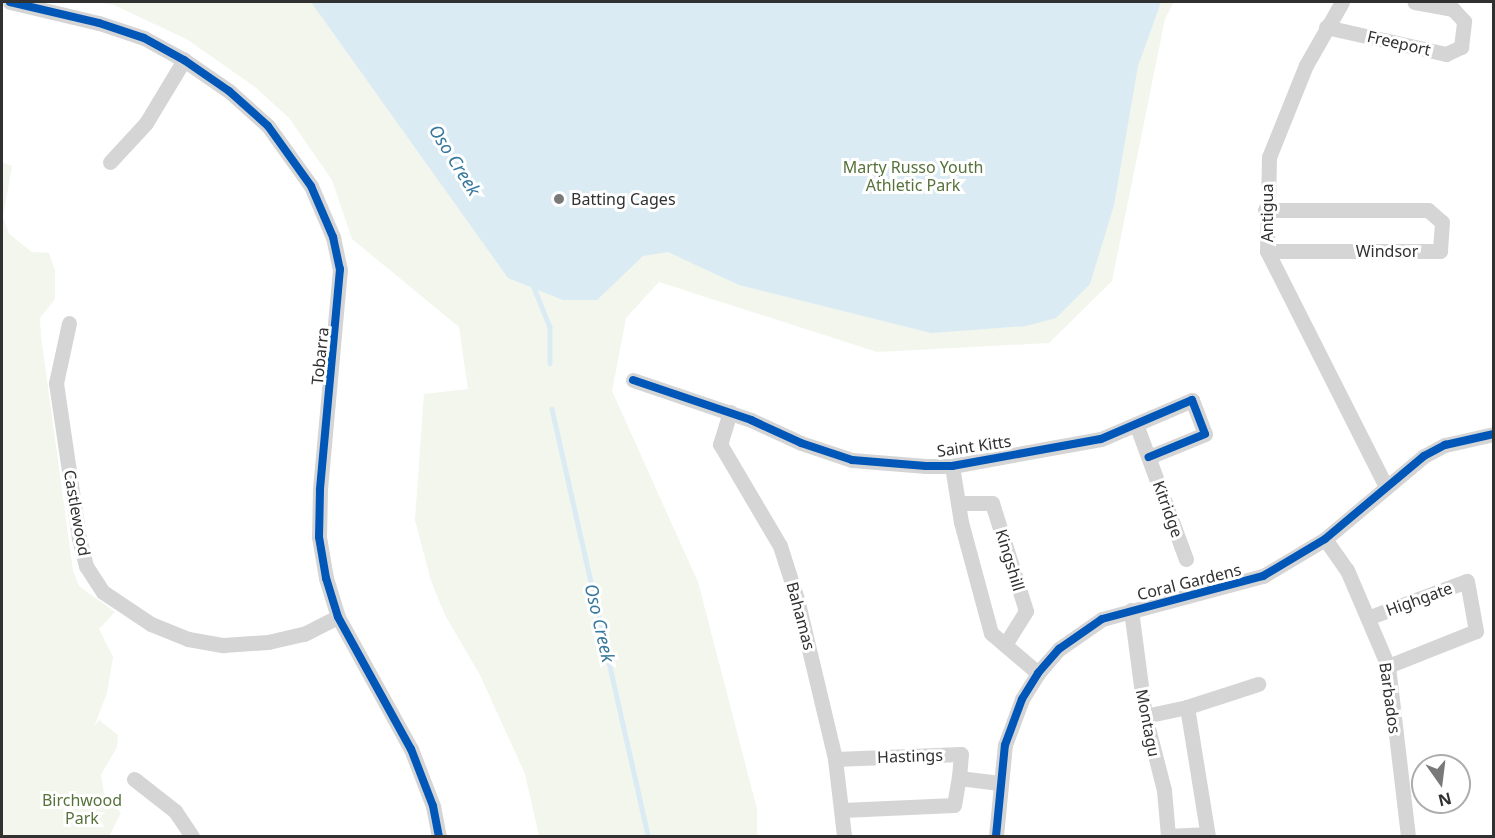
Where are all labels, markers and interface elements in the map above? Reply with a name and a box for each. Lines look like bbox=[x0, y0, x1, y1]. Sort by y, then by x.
street label: Freeport bbox=[1365, 26, 1433, 60]
water label: Oso Creek bbox=[425, 120, 485, 200]
park label: Marty Russo Youth Athletic Park bbox=[843, 157, 983, 195]
street label: Antigua bbox=[1257, 184, 1277, 242]
place label: Batting Cages bbox=[571, 189, 676, 209]
marker: Batting Cages bbox=[552, 192, 566, 206]
street label: Windsor bbox=[1356, 241, 1418, 261]
street label: Tobarra bbox=[307, 326, 333, 386]
street label: Saint Kitts bbox=[936, 431, 1012, 461]
street label: Castlewood bbox=[60, 468, 94, 558]
street label: Kitridge bbox=[1149, 478, 1187, 540]
street label: Kingshill bbox=[992, 527, 1028, 593]
street label: Coral Gardens bbox=[1135, 560, 1243, 604]
street label: Highgate bbox=[1383, 578, 1455, 620]
street label: Bahamas bbox=[783, 580, 819, 652]
water label: Oso Creek bbox=[580, 582, 620, 664]
street label: Barbados bbox=[1375, 661, 1405, 735]
street label: Montagu bbox=[1132, 688, 1164, 758]
street label: Hastings bbox=[877, 745, 943, 767]
north arrow bbox=[1411, 754, 1471, 814]
text: N bbox=[1436, 787, 1454, 812]
park label: Birchwood Park bbox=[42, 790, 122, 828]

